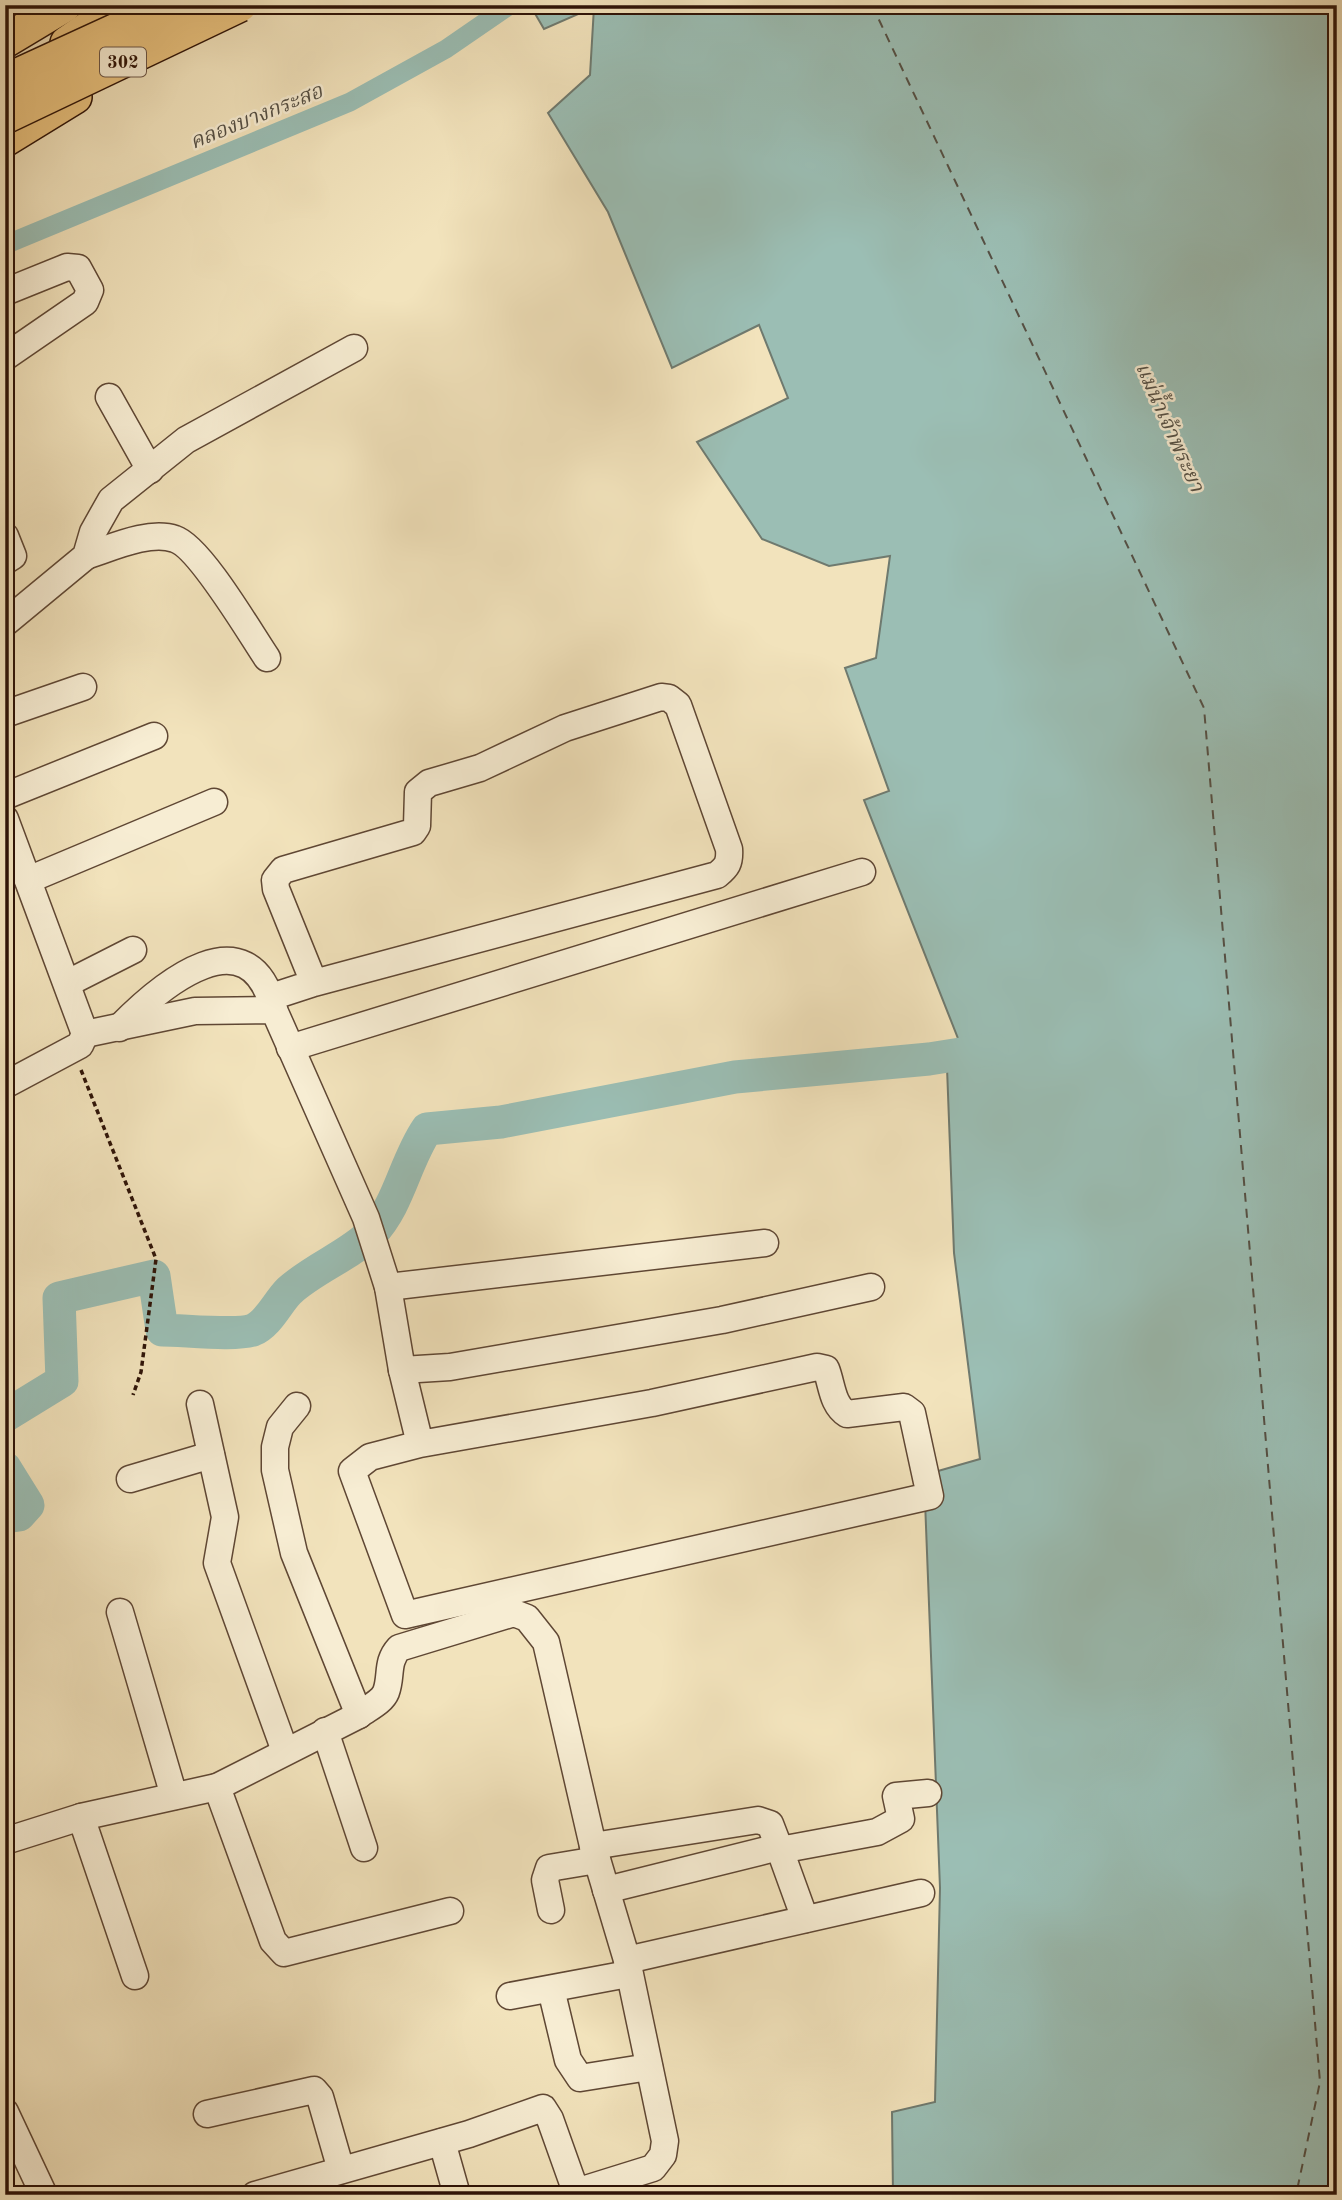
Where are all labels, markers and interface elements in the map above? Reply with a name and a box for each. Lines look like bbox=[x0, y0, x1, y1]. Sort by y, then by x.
road number: 302 bbox=[100, 48, 146, 76]
water label: คลองบางกระสอ bbox=[187, 81, 327, 154]
water label: แม่น้ำเจ้าพระยา bbox=[1131, 357, 1213, 496]

